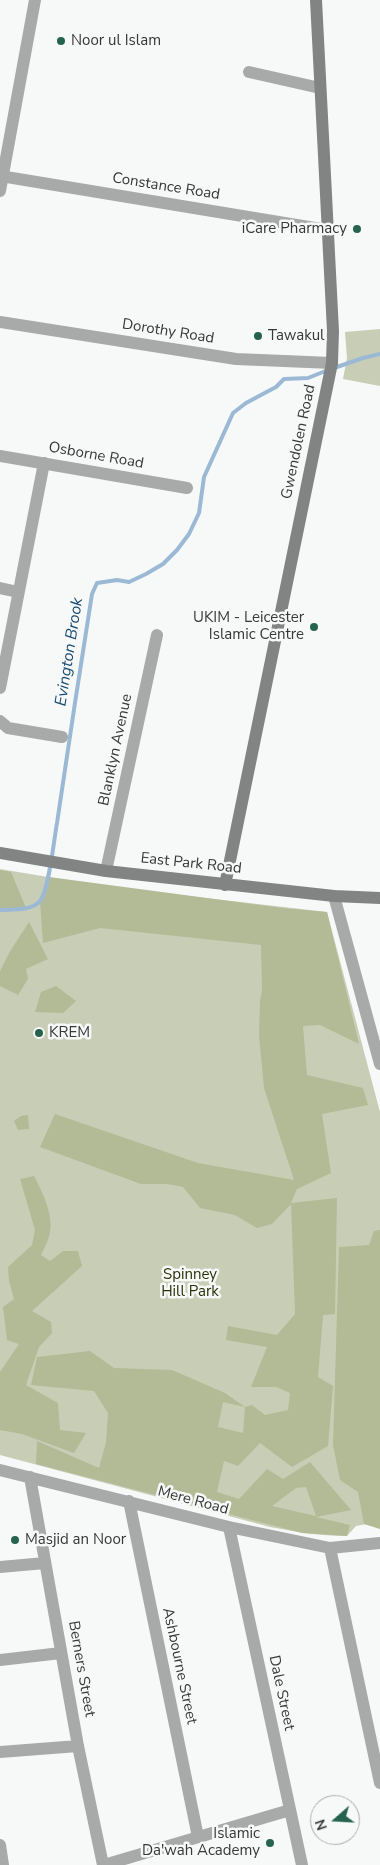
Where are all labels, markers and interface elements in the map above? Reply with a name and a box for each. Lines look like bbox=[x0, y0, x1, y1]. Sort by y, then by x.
place label: Noor ul Islam bbox=[71, 32, 161, 50]
marker: Noor ul Islam bbox=[55, 35, 67, 47]
street label: Constance Road bbox=[111, 170, 221, 204]
place label: iCare Pharmacy bbox=[242, 220, 347, 238]
marker: iCare Pharmacy bbox=[351, 223, 363, 235]
street label: Dorothy Road bbox=[121, 316, 215, 348]
place label: Tawakul bbox=[268, 327, 325, 345]
marker: Tawakul bbox=[252, 330, 264, 342]
street label: Gwendolen Road bbox=[278, 383, 320, 501]
street label: Osborne Road bbox=[47, 439, 145, 473]
water label: Evington Brook bbox=[52, 596, 88, 708]
place label: UKIM - Leicester Islamic Centre bbox=[193, 609, 304, 644]
marker: UKIM - Leicester Islamic Centre bbox=[308, 621, 320, 633]
street label: Blanklyn Avenue bbox=[95, 692, 137, 808]
street label: East Park Road bbox=[140, 850, 242, 878]
place label: KREM bbox=[49, 1024, 90, 1042]
marker: KREM bbox=[33, 1027, 45, 1039]
park label: Spinney Hill Park bbox=[161, 1266, 219, 1301]
street label: Mere Road bbox=[156, 1483, 230, 1519]
place label: Masjid an Noor bbox=[25, 1531, 126, 1549]
marker: Masjid an Noor bbox=[9, 1534, 21, 1546]
street label: Ashbourne Street bbox=[158, 1606, 200, 1726]
street label: Berners Street bbox=[64, 1620, 98, 1718]
street label: Dale Street bbox=[264, 1654, 298, 1732]
north arrow bbox=[310, 1795, 360, 1845]
text: N bbox=[311, 1817, 332, 1833]
place label: Islamic Da'wah Academy bbox=[142, 1825, 260, 1860]
marker: Islamic Da'wah Academy bbox=[264, 1837, 276, 1849]

